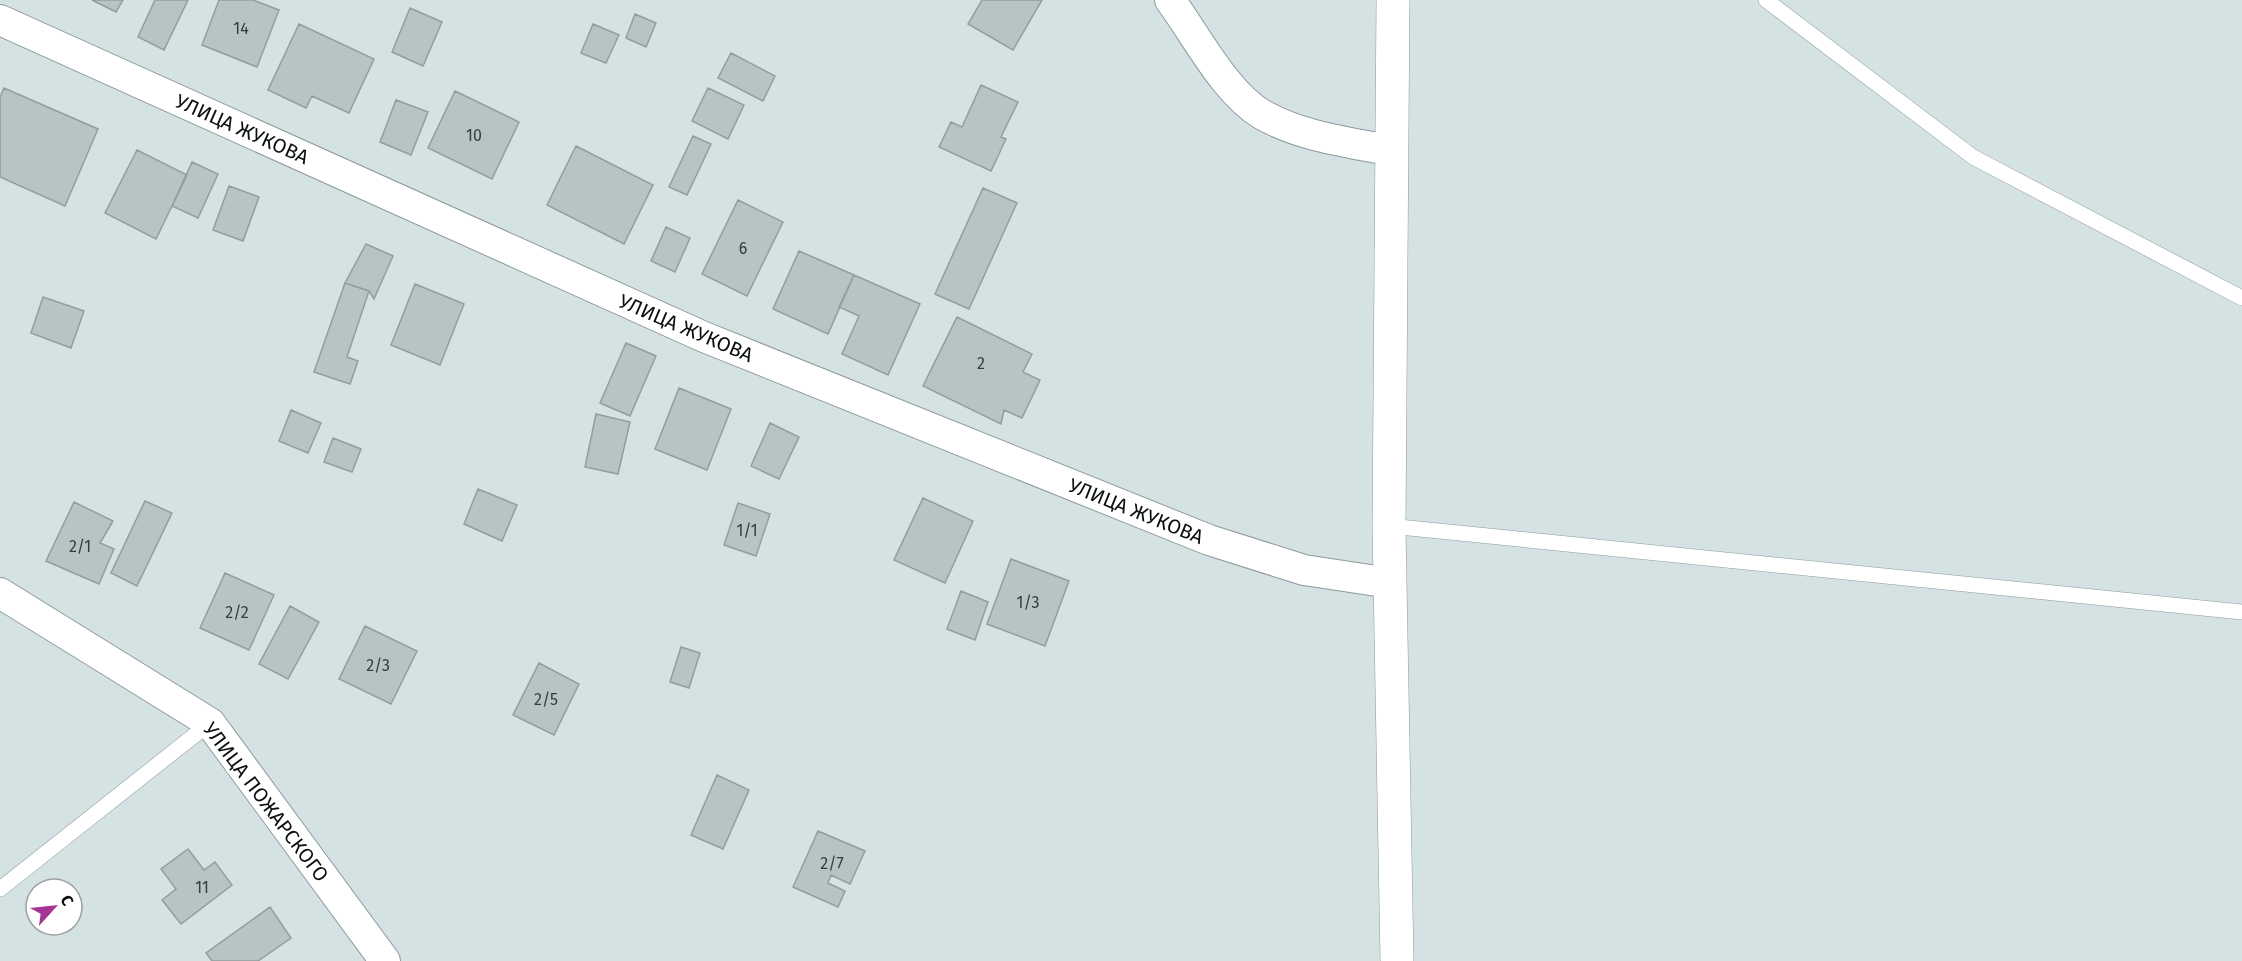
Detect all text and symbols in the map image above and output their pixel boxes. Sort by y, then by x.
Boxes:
house number: 14 [233,19,249,38]
street label: УЛИЦА ЖУКОВА [172,89,313,169]
house number: 10 [466,126,482,145]
house number: 6 [739,239,747,258]
street label: УЛИЦА ЖУКОВА [615,289,757,367]
house number: 2 [977,354,985,373]
street label: УЛИЦА ЖУКОВА [1065,473,1207,549]
house number: 1/1 [736,521,758,540]
house number: 2/1 [69,537,91,556]
house number: 1/3 [1017,593,1039,612]
house number: 2/2 [225,603,249,622]
house number: 2/3 [366,656,390,675]
house number: 2/5 [534,690,558,709]
street label: УЛИЦА ПОЖАРСКОГО [198,718,334,886]
house number: 2/7 [820,854,844,873]
north arrow [24,877,84,937]
house number: 11 [195,878,209,897]
text: С [56,892,78,910]

